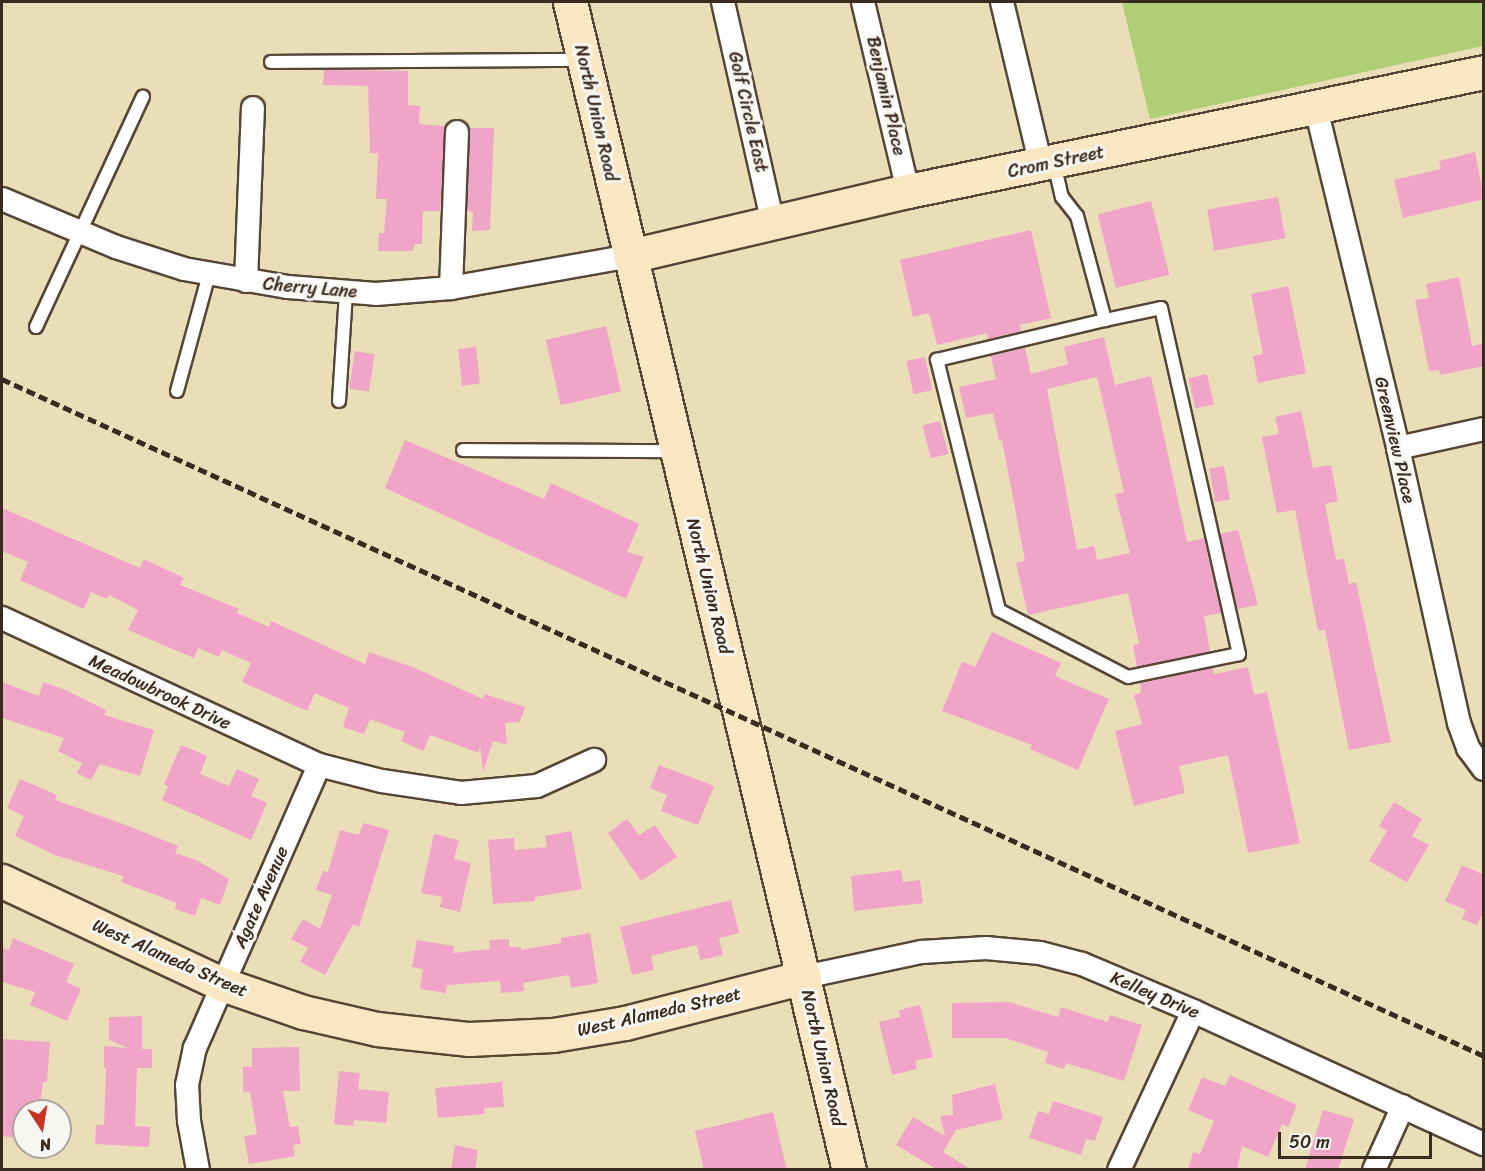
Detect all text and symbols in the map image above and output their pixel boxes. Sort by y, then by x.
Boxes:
street label: Benjamin Place [862,34,910,158]
street label: North Union Road [570,43,622,183]
street label: Golf Circle East [723,49,773,175]
street label: Crom Street [1006,141,1106,183]
street label: Cherry Lane [262,273,358,303]
street label: Greenview Place [1370,374,1420,506]
street label: North Union Road [682,516,736,656]
street label: Meadowbrook Drive [86,650,234,734]
street label: Agate Avenue [229,843,293,951]
street label: West Alameda Street [89,914,251,1002]
street label: Kelley Drive [1107,967,1203,1023]
street label: West Alameda Street [574,983,744,1041]
street label: North Union Road [797,988,849,1128]
north arrow [12,1099,72,1159]
scale bar [1281,1120,1436,1158]
text: 50 m [1289,1126,1330,1158]
text: N [37,1130,54,1160]

